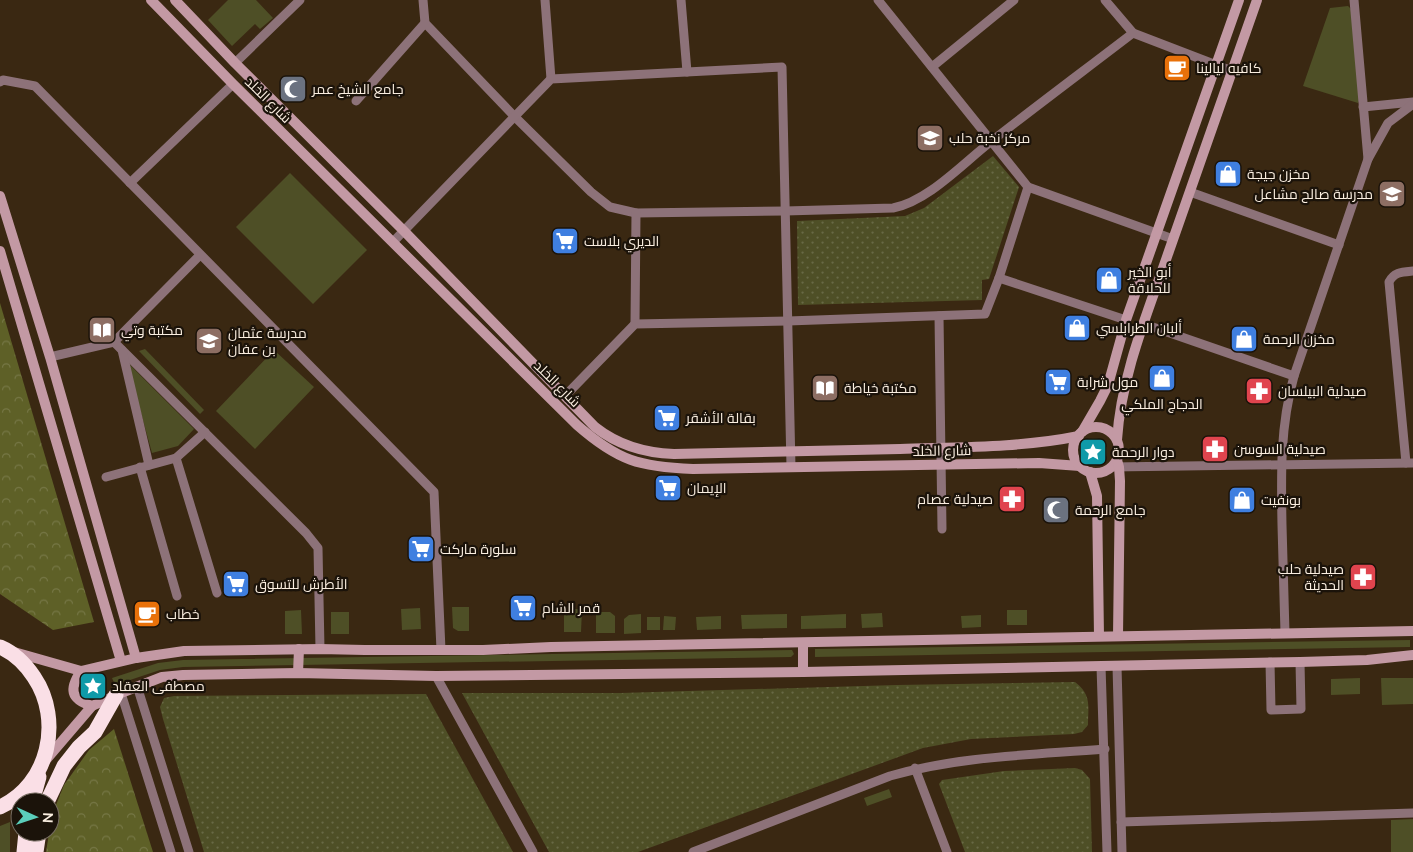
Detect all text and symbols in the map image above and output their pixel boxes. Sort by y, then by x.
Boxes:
cafe icon: كافيه ليالينا [1162,53,1192,83]
place label: كافيه ليالينا [1196,59,1262,78]
street label: شارع الخلد [241,73,295,127]
mosque icon: جامع الشيخ عمر [278,74,308,104]
place label: جامع الشيخ عمر [311,80,403,99]
school or university icon: مركز نخبة حلب [915,123,945,153]
place label: مركز نخبة حلب [949,129,1030,148]
shop icon: مخزن جيجة [1213,159,1243,189]
place label: مخزن جيجة [1247,165,1310,184]
school or university icon: مدرسة صالح مشاعل [1377,179,1407,209]
place label: مدرسة صالح مشاعل [1254,185,1373,204]
supermarket icon: الديري بلاست [550,226,580,256]
place label: الديري بلاست [584,232,659,253]
place label: أبو الخير للحلاقة [1127,263,1172,298]
shop icon: أبو الخير للحلاقة [1094,265,1124,295]
shop icon: ألبان الطرابلسي [1062,313,1092,343]
library icon: مكتبة وتي [87,315,117,345]
place label: ألبان الطرابلسي [1096,319,1182,339]
place label: مكتبة وتي [121,321,183,342]
place label: مدرسة عثمان بن عفان [228,324,307,359]
shop icon: مخزن الرحمة [1229,324,1259,354]
school or university icon: مدرسة عثمان بن عفان [194,326,224,356]
place label: مخزن الرحمة [1263,330,1335,349]
street label: شارع الخلد [530,357,584,411]
shop icon: الدجاج الملكي [1147,363,1177,393]
supermarket icon: مول شرابة [1043,367,1073,397]
library icon: مكتبة خياطة [810,373,840,403]
place label: مول شرابة [1077,373,1138,392]
pharmacy icon: صيدلية البيلسان [1244,376,1274,406]
place label: مكتبة خياطة [844,379,917,398]
place label: صيدلية البيلسان [1278,382,1366,401]
place label: الدجاج الملكي [1121,395,1203,416]
supermarket icon: بقالة الأشقر [652,403,682,433]
place label: بقالة الأشقر [685,409,756,428]
pharmacy icon: صيدلية السوسن [1200,434,1230,464]
place icon: دوار الرحمة [1078,437,1108,467]
place label: صيدلية السوسن [1234,440,1326,459]
street label: شارع الخلد [913,441,971,461]
place label: دوار الرحمة [1112,443,1175,462]
supermarket icon: الإيمان [653,473,683,503]
place label: الإيمان [687,479,726,498]
pharmacy icon: صيدلية عصام [997,484,1027,514]
shop icon: بونفيت [1227,485,1257,515]
place label: صيدلية عصام [917,490,993,509]
place label: بونفيت [1261,491,1301,510]
mosque icon: جامع الرحمة [1041,495,1071,525]
place label: جامع الرحمة [1075,501,1145,520]
supermarket icon: سلورة ماركت [406,534,436,564]
place label: سلورة ماركت [440,540,516,559]
place label: صيدلية حلب الحديثة [1278,560,1344,595]
pharmacy icon: صيدلية حلب الحديثة [1348,562,1378,592]
supermarket icon: الأطرش للتسوق [221,569,251,599]
place label: الأطرش للتسوق [255,575,347,594]
supermarket icon: قمر الشام [508,593,538,623]
cafe icon: خطاب [132,599,162,629]
place label: قمر الشام [542,599,600,618]
place label: خطاب [166,605,199,624]
place icon: مصطفى العقاد [78,671,108,701]
place label: مصطفى العقاد [112,677,205,696]
north arrow [10,792,60,842]
text: N [38,812,57,823]

